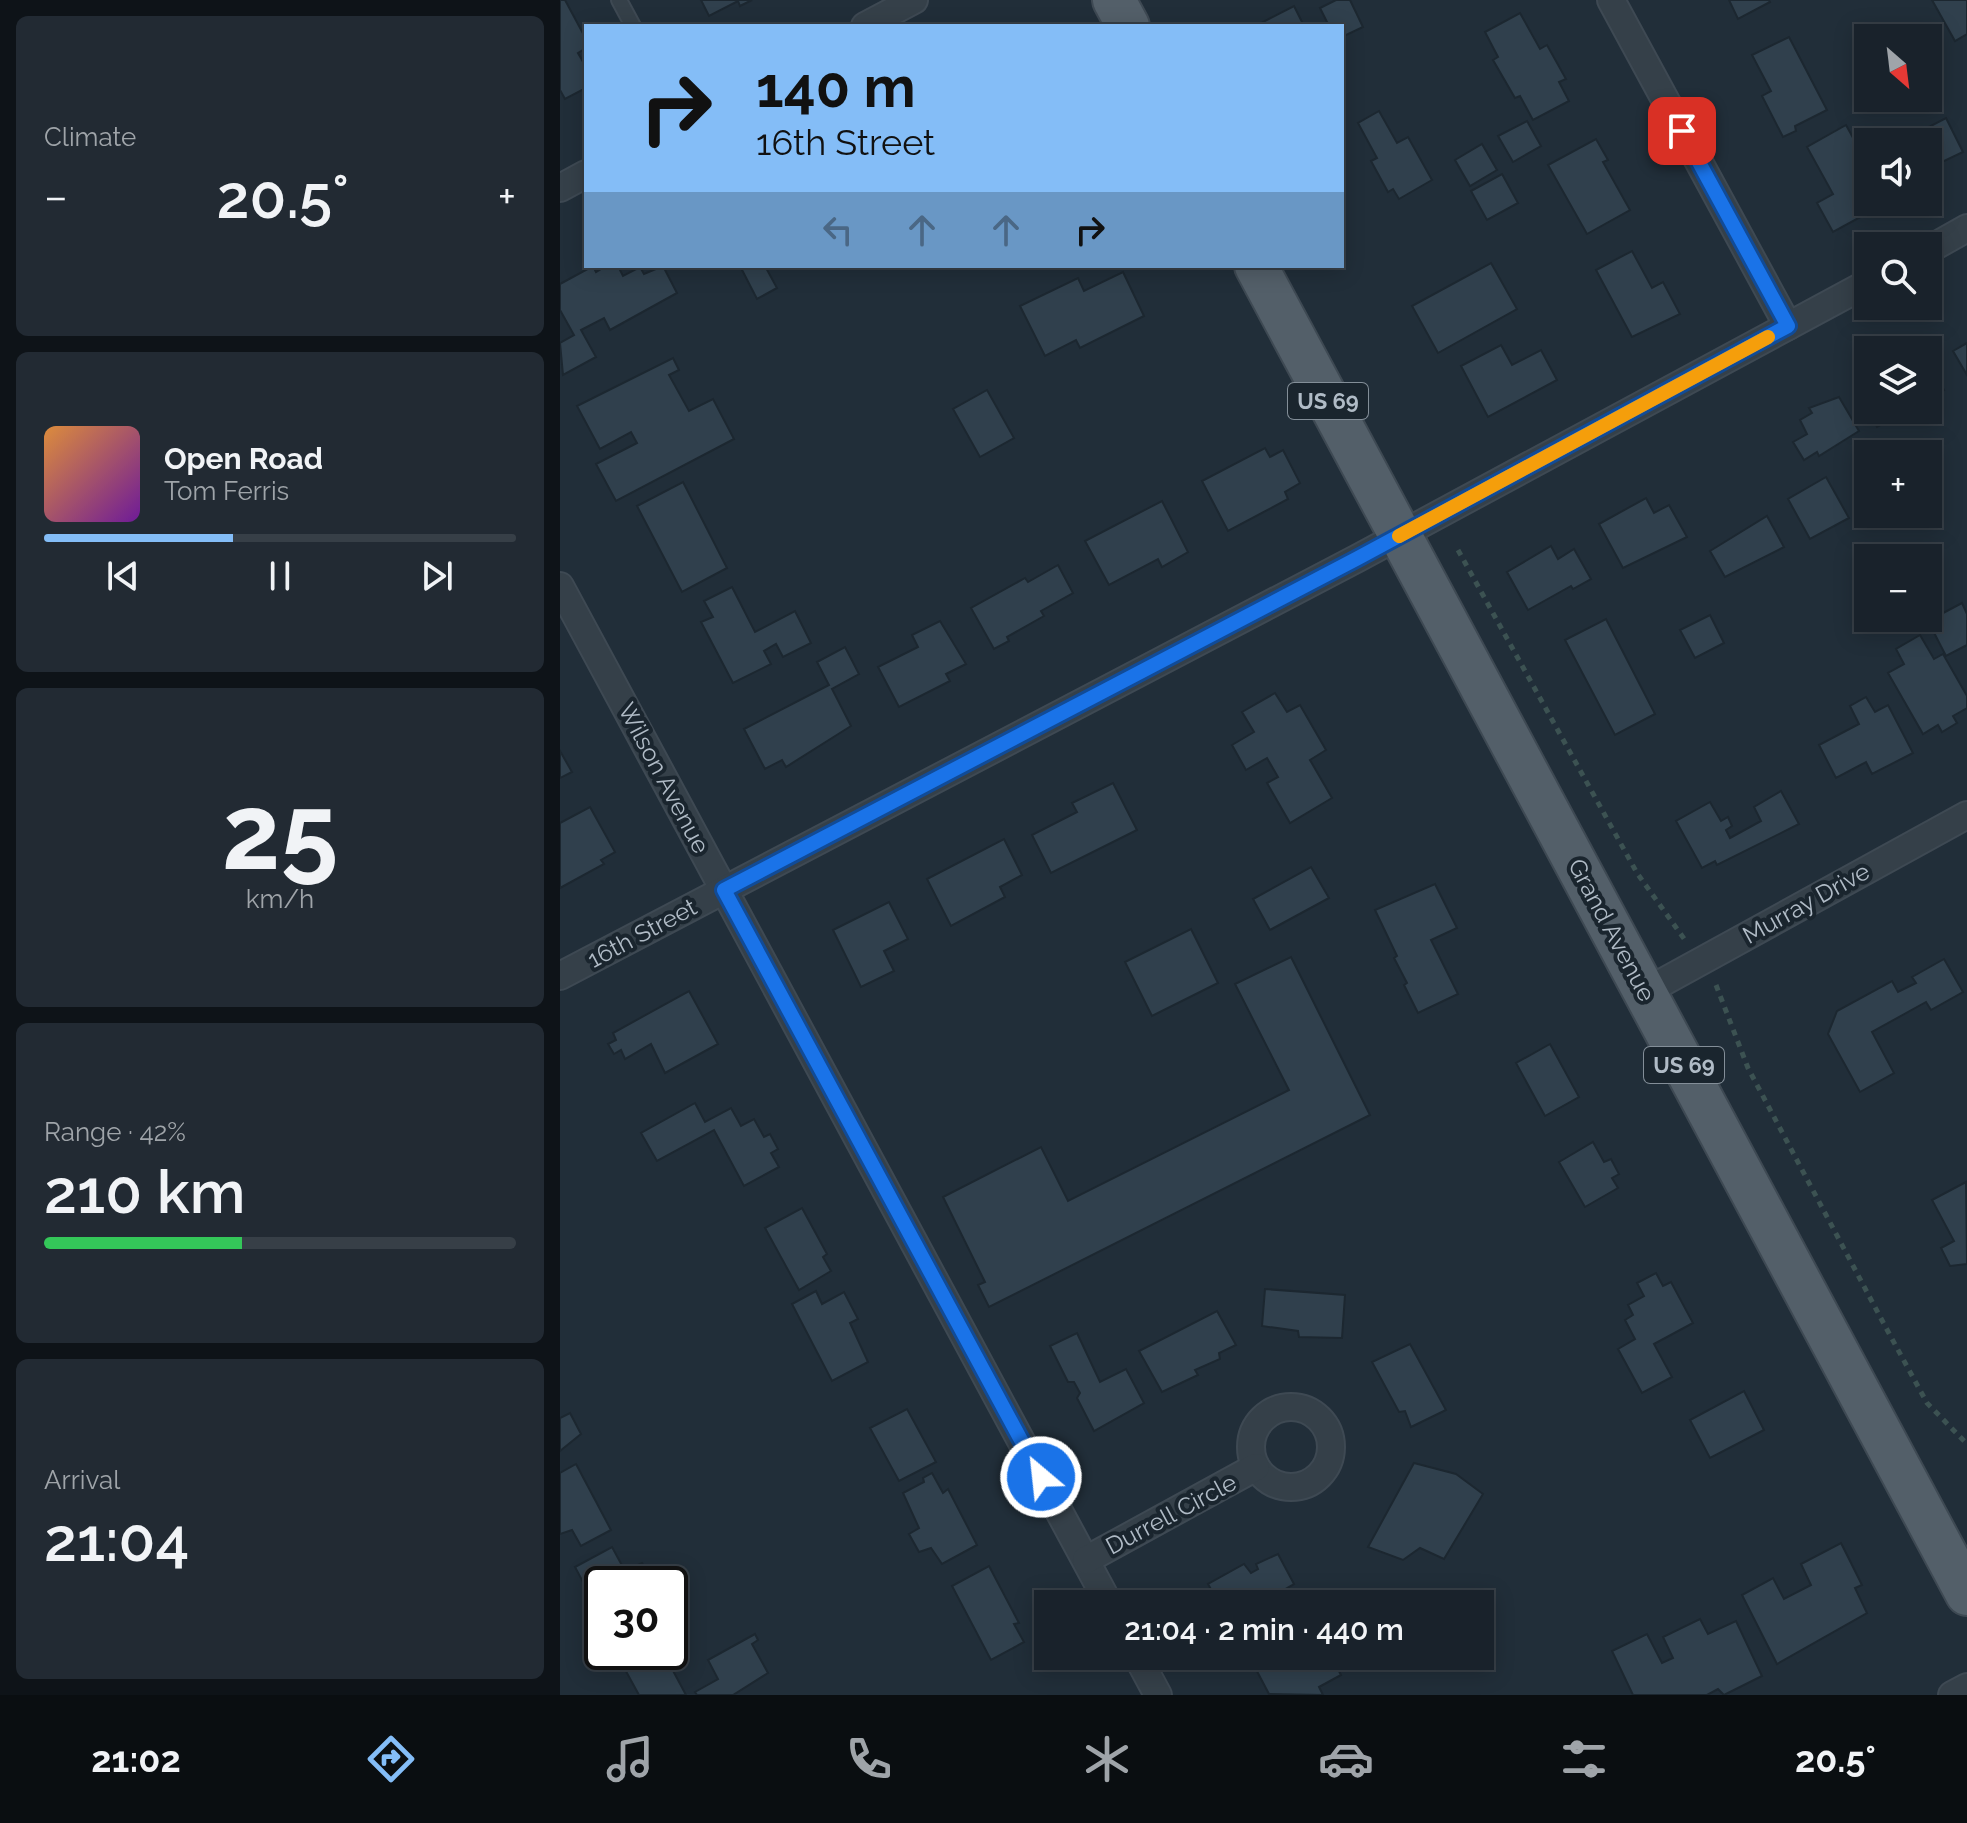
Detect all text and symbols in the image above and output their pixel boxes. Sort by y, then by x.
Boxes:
north arrow [1854,24,1942,112]
map controls [1854,24,1942,632]
text: 140 m [756,54,916,120]
icon: right [624,56,728,160]
pin [1648,97,1716,165]
icon: arrive [1660,109,1704,153]
text: 16th Street [756,121,935,163]
text: Climate [44,122,136,152]
button: sound [1854,128,1942,216]
text: 20.5° [217,162,349,232]
text: − [44,171,68,222]
text: + [498,171,516,222]
icon: left [816,208,860,252]
icon: ahead [900,208,944,252]
icon: ahead [984,208,1028,252]
icon: right [1068,208,1112,252]
button: search [1854,232,1942,320]
button: layers [1854,336,1942,424]
road number: US 69 [1288,383,1368,419]
button: + [1854,440,1942,528]
text: Open Road [164,441,323,476]
text: Tom Ferris [164,476,289,506]
button: − [1854,544,1942,632]
icon: previous [101,554,145,598]
icon: pause [258,554,302,598]
icon: next [415,554,459,598]
street label: Wilson Avenue [612,698,716,858]
text: 25 [222,771,338,893]
street label: Grand Avenue [1562,854,1662,1006]
street label: Murray Drive [1738,856,1874,950]
text: km/h [246,884,314,914]
street label: 16th Street [582,892,702,974]
road number: US 69 [1644,1047,1724,1083]
text: Range · 42% [44,1117,186,1147]
text: 210 km [44,1157,245,1227]
position arrow [999,1435,1083,1519]
text: Arrival [44,1465,120,1495]
street label: Durrell Circle [1101,1467,1241,1561]
text: 21:04 [44,1505,189,1575]
speed limit sign: 30 [584,1566,688,1670]
text: 21:04 · 2 min · 440 m [1124,1612,1404,1647]
icon: directions [363,1731,419,1787]
icon: music [602,1731,658,1787]
icon: phone [841,1731,897,1787]
icon: climate [1079,1731,1135,1787]
icon: car [1318,1731,1374,1787]
icon: filters [1556,1731,1612,1787]
text: 21:02 [91,1738,181,1780]
text: 20.5° [1795,1738,1876,1780]

